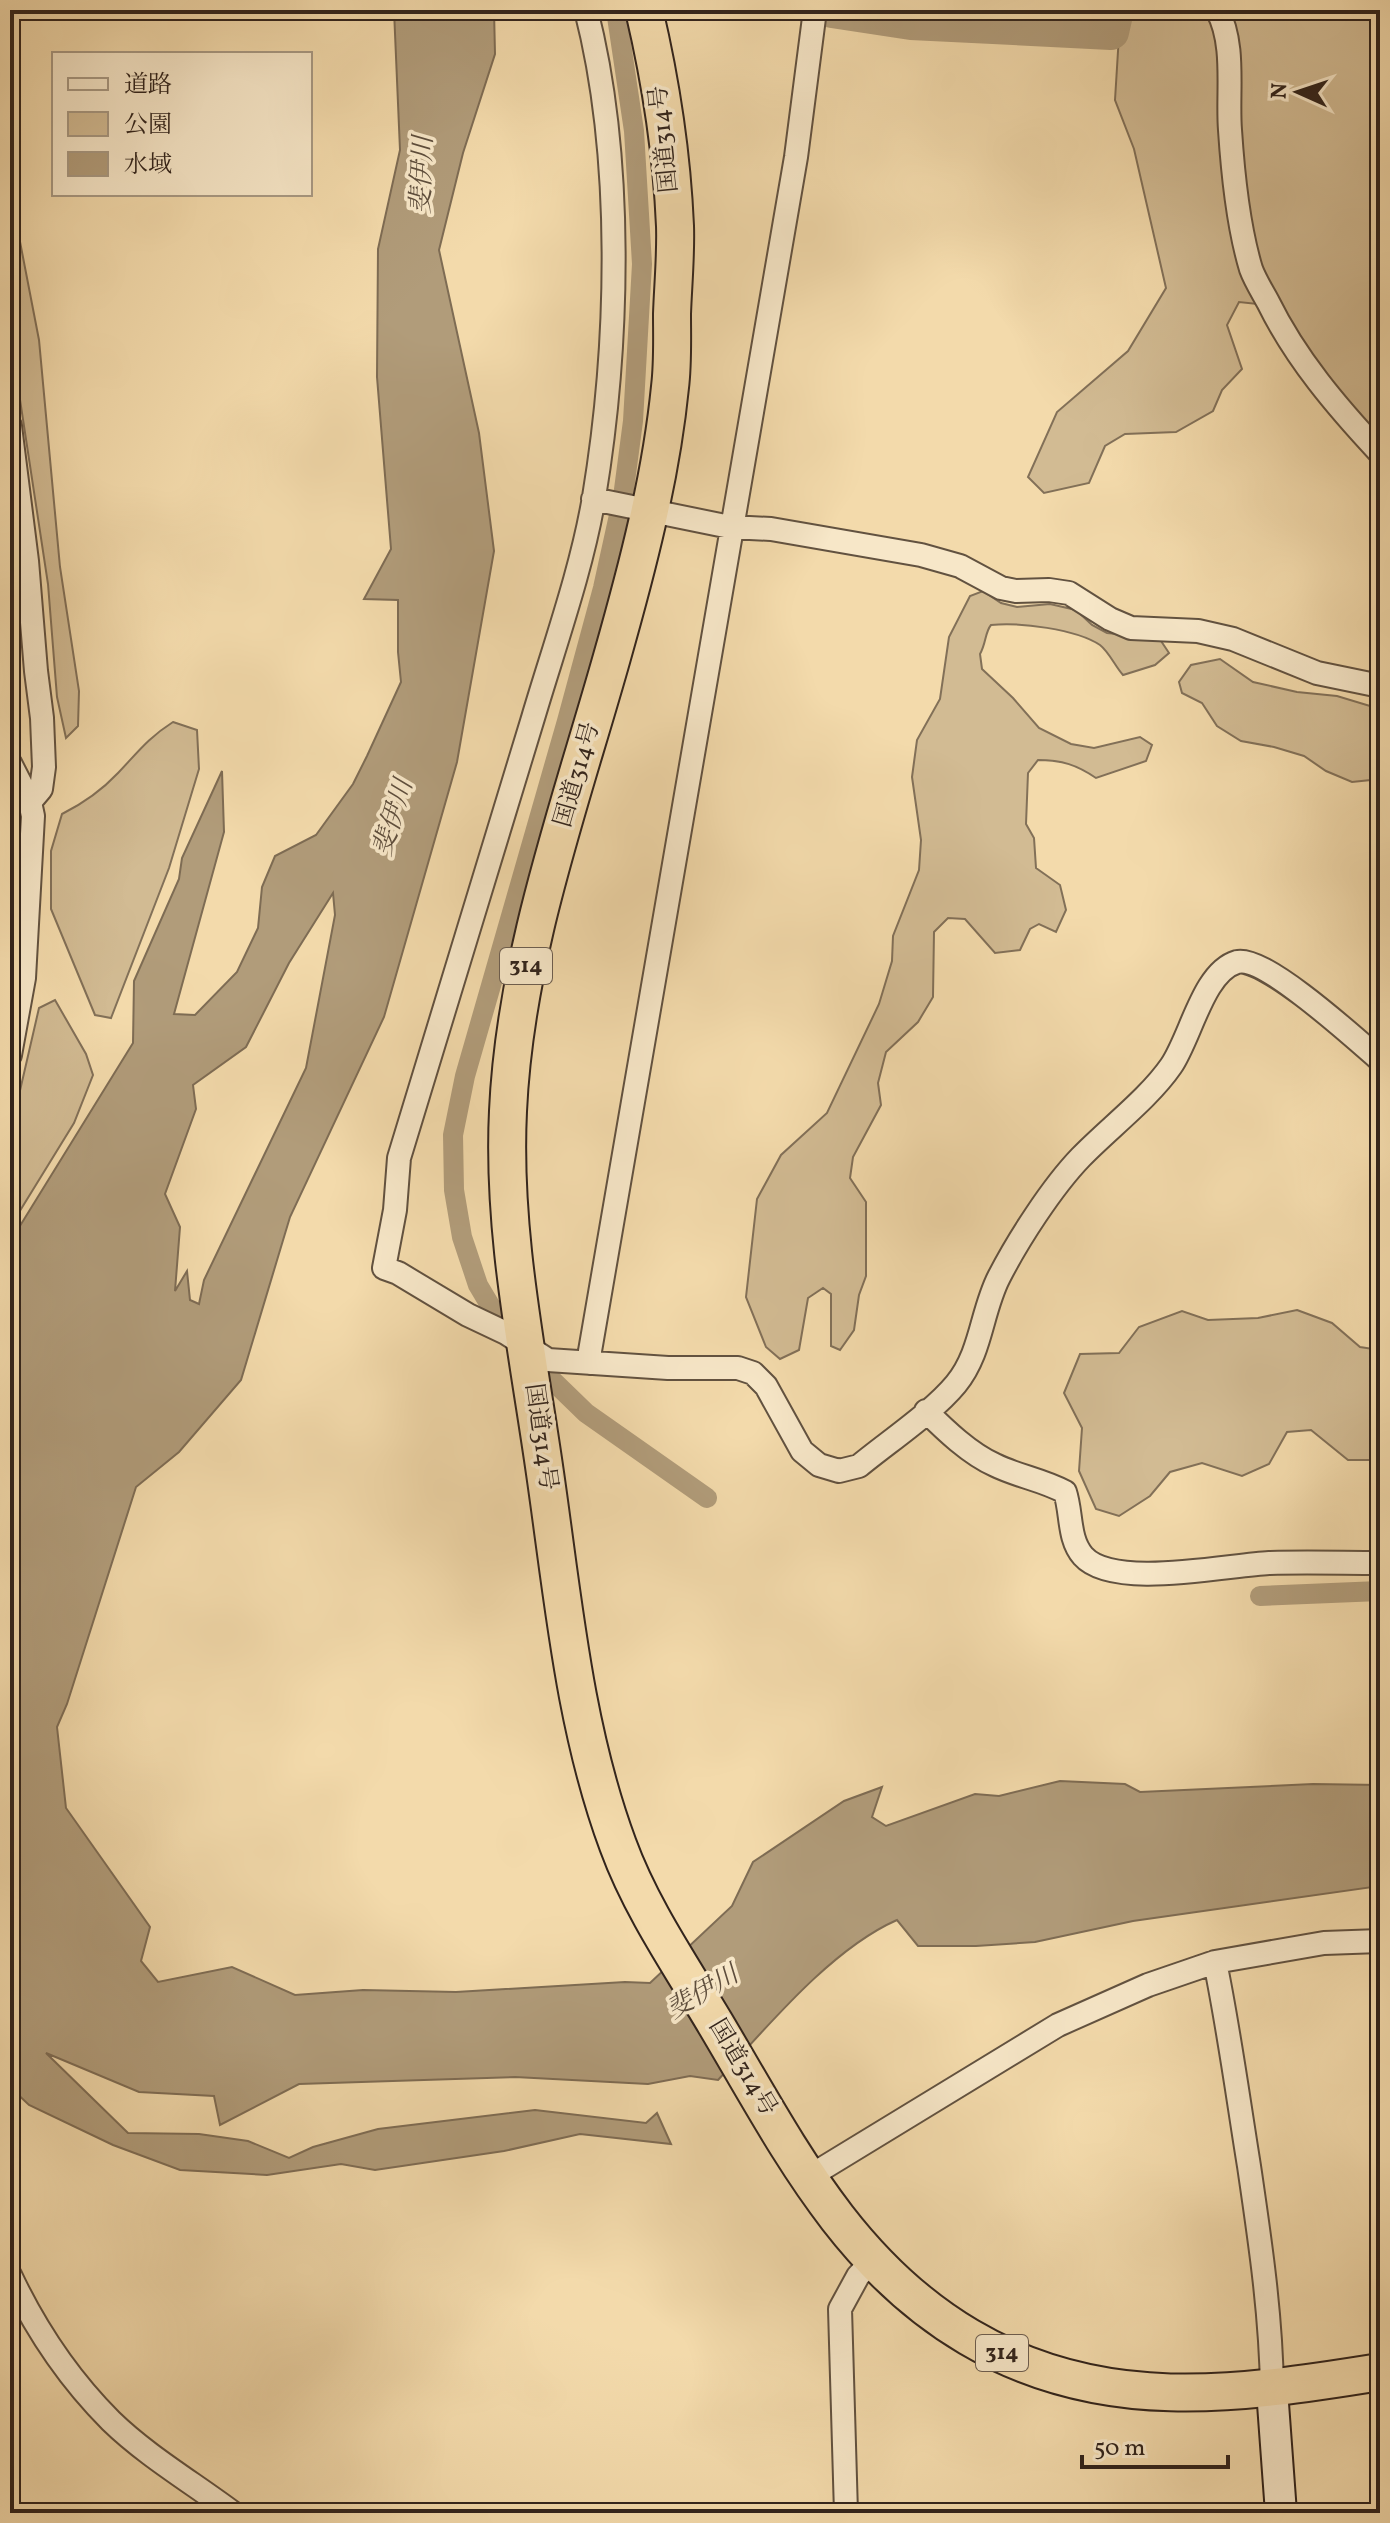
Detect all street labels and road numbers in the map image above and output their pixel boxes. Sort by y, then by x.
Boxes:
street label: 国道314号 [642,84,688,194]
street label: 国道314号 [547,718,609,832]
road number: 314 [500,948,552,984]
street label: 国道314号 [516,1381,564,1493]
street label: 国道314号 [700,2013,784,2123]
road number: 314 [976,2335,1028,2371]

